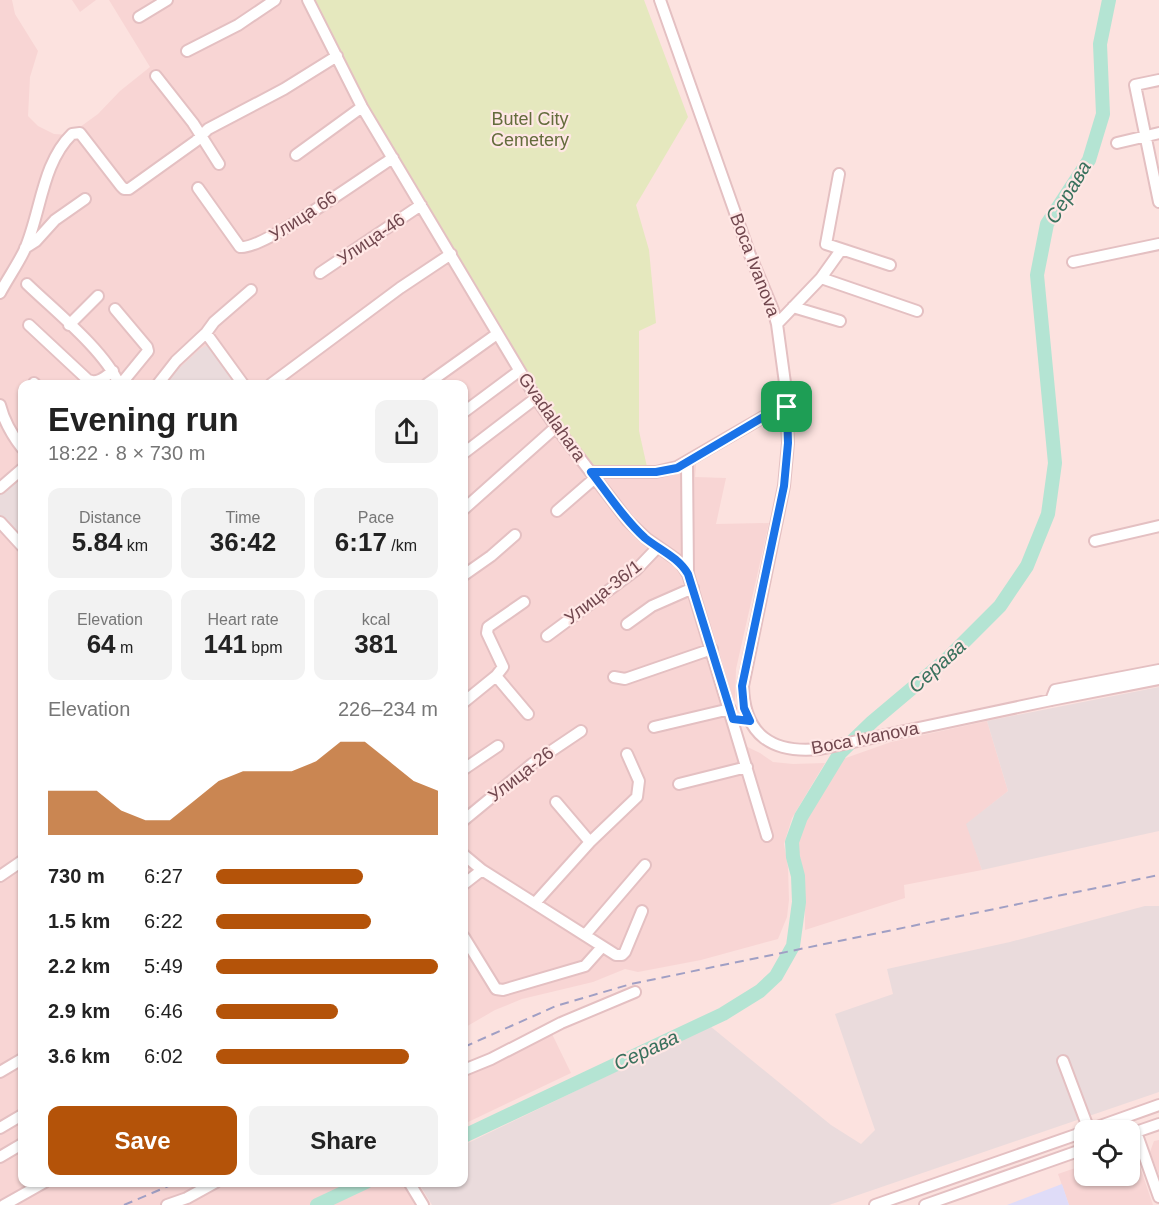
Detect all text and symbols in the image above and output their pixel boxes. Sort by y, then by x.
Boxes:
park label: Butel City Cemetery [491,109,569,150]
water label: Серава [1041,157,1095,227]
street label: Улица 66 [266,187,340,245]
street label: Улица-46 [333,209,409,269]
street label: Boca Ivanova [726,210,784,320]
street label: Gvadalahara [514,369,590,466]
pin [761,381,812,432]
icon: arrive [770,390,803,423]
button: share [375,400,438,463]
text: Evening run [48,401,239,438]
text: 18:22 · 8 × 730 m [48,442,205,464]
text: Distance [79,509,141,526]
text: Time [226,509,260,526]
text: Pace [358,509,394,526]
text: 5.84 [72,527,122,557]
text: 36:42 [210,527,276,557]
text: 6:17 [335,527,387,557]
text: km [122,537,148,554]
text: /km [387,537,417,554]
street label: Улица-36/1 [561,556,645,628]
text: Elevation [77,611,143,628]
text: Heart rate [207,611,279,628]
text: kcal [362,611,390,628]
text: 64 [87,629,116,659]
text: 141 [204,629,247,659]
text: 381 [354,629,398,659]
water label: Серава [904,635,970,697]
text: m [116,639,133,656]
text: bpm [247,639,282,656]
text: Elevation [48,698,130,720]
text: 226–234 m [338,698,438,720]
street label: Boca Ivanova [810,718,921,758]
street label: Улица-26 [484,742,558,806]
text: 730 m [48,865,105,887]
text: 6:27 [144,865,183,887]
text: 1.5 km [48,910,110,932]
text: 6:22 [144,910,183,932]
text: 2.2 km [48,955,110,977]
text: 5:49 [144,955,183,977]
text: 2.9 km [48,1000,110,1022]
text: 6:46 [144,1000,183,1022]
water label: Серава [610,1025,682,1075]
text: 3.6 km [48,1045,110,1067]
text: 6:02 [144,1045,183,1067]
button: Save [48,1106,237,1175]
button: Share [249,1106,438,1175]
map controls [1074,1120,1140,1186]
button: locate [1074,1120,1140,1186]

